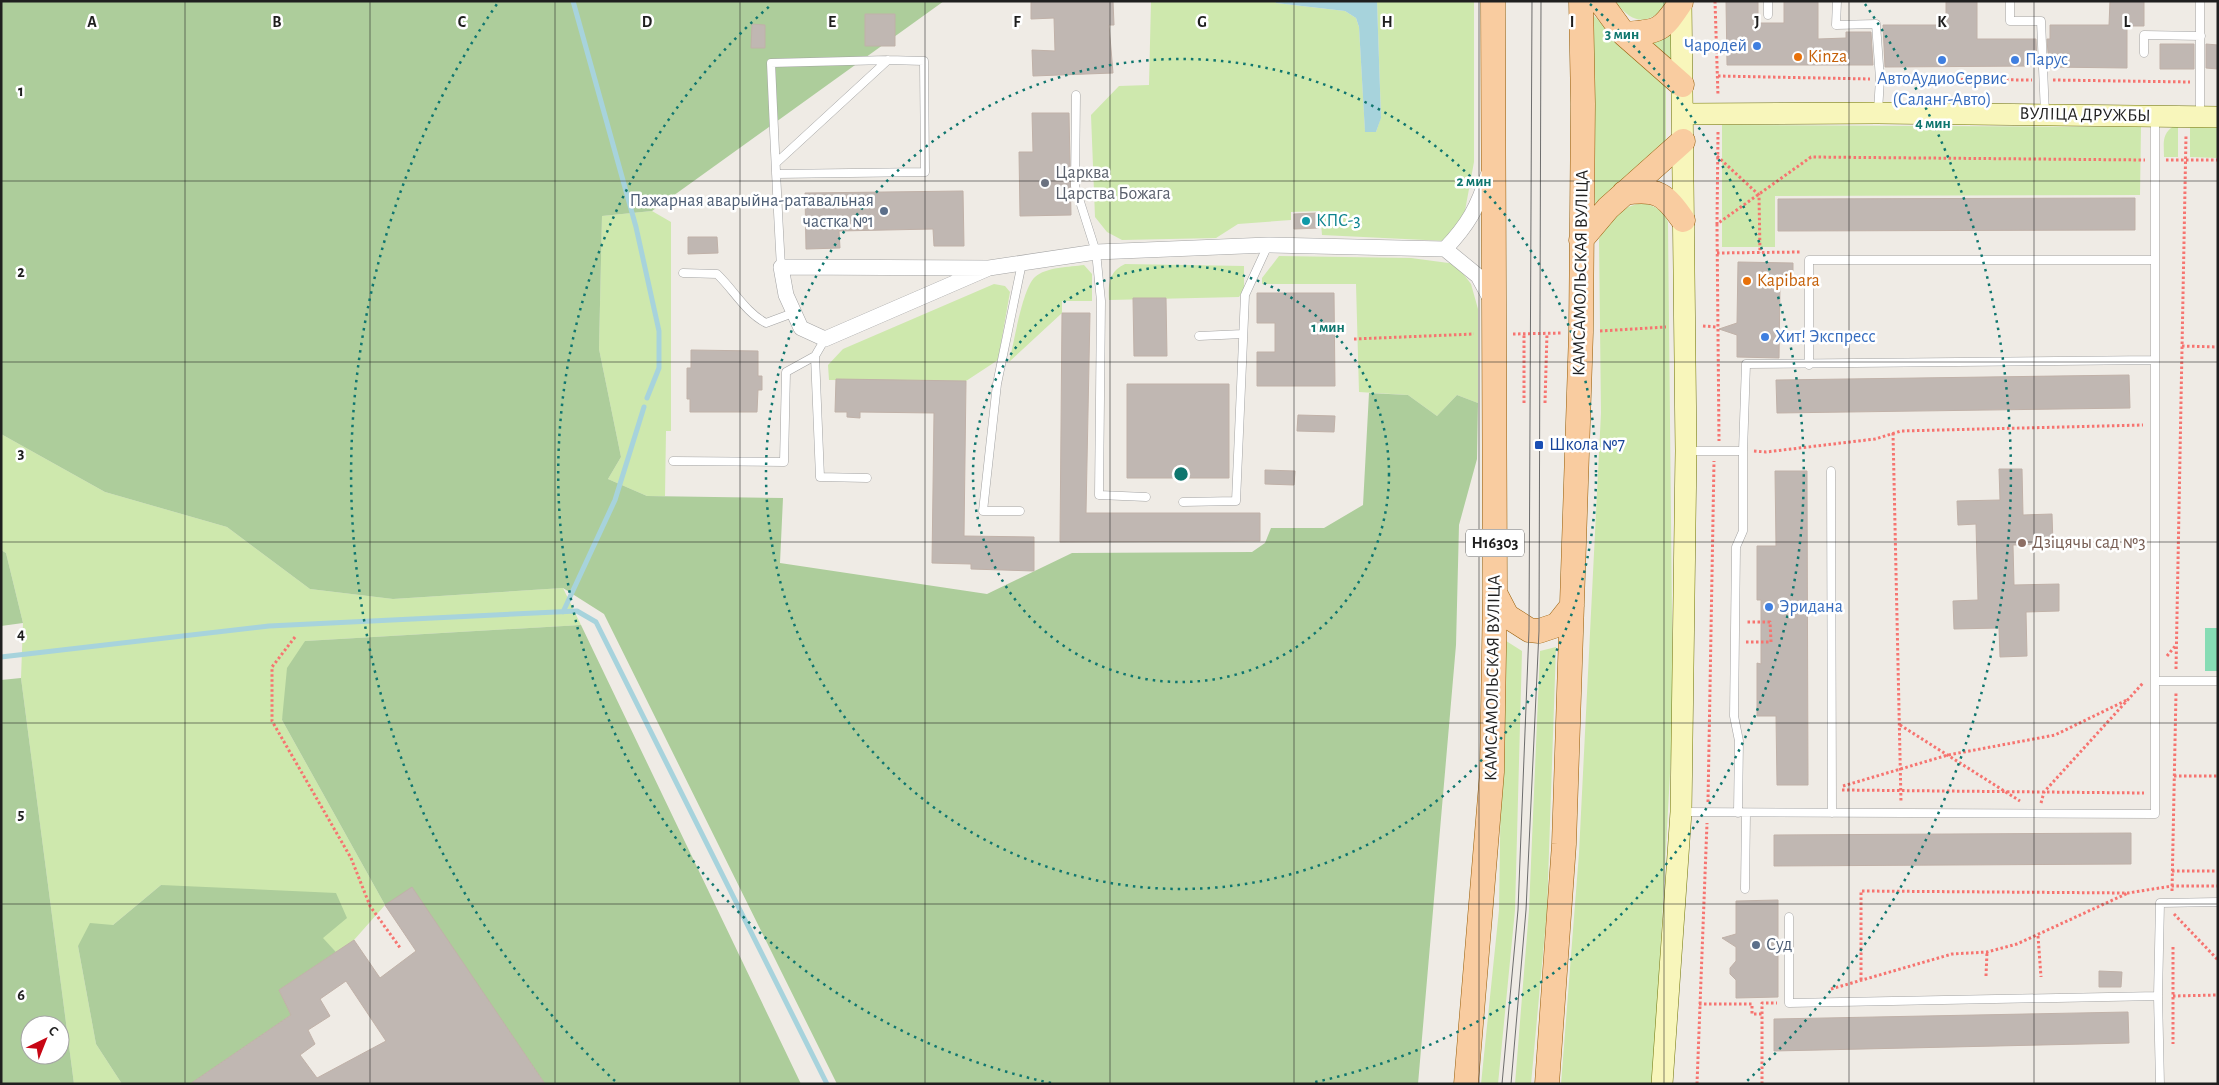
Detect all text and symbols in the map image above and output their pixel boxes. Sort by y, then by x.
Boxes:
text: A [87,14,97,30]
text: B [272,14,282,30]
text: C [458,14,467,30]
text: D [642,14,653,30]
text: E [828,14,836,30]
text: F [1013,14,1021,30]
text: G [1197,14,1207,30]
text: H [1381,14,1393,30]
text: I [1570,14,1574,30]
text: J [1754,14,1760,30]
text: K [1937,14,1947,30]
text: L [2124,14,2131,30]
text: 3 мин [1605,27,1639,42]
place label: Чародей [1684,37,1747,55]
marker: Чародей [1751,40,1763,52]
place label: Kinza [1808,48,1847,66]
marker: Kinza [1792,51,1804,63]
place label: Парус [2025,51,2068,69]
marker: АвтоАудиоСервис (Саланг-Авто) [1936,54,1948,66]
marker: Парус [2009,54,2021,66]
place label: АвтоАудиоСервис (Саланг-Авто) [1877,70,2007,109]
text: 1 [18,83,24,99]
street label: ВУЛІЦА ДРУЖБЫ [2019,105,2151,125]
text: 4 мин [1915,116,1951,131]
place label: Царква Царства Божага [1055,164,1171,203]
street label: КАМСАМОЛЬСКАЯ ВУЛІЦА [1570,169,1592,376]
text: 2 мин [1456,174,1492,189]
marker: Царква Царства Божага [1039,177,1051,189]
place label: Пажарная аварыйна-ратавальная частка №1 [629,192,874,231]
marker: Пажарная аварыйна-ратавальная частка №1 [878,205,890,217]
place label: КПС-3 [1316,212,1361,230]
marker: КПС-3 [1300,215,1312,227]
text: 2 [17,264,25,280]
place label: Kapibara [1757,272,1820,290]
marker: Kapibara [1741,275,1753,287]
text: 1 мин [1311,320,1345,335]
place label: Хит! Экспресс [1775,328,1876,346]
marker: Хит! Экспресс [1759,331,1771,343]
place label: Школа №7 [1549,436,1625,454]
marker: Школа №7 [1533,439,1545,451]
text: 3 [18,445,25,461]
centre of rings [1172,465,1190,483]
road number: Н16303 [1466,530,1524,556]
place label: Дзіцячы сад №3 [2032,534,2146,552]
marker: Дзіцячы сад №3 [2016,537,2028,549]
street label: КАМСАМОЛЬСКАЯ ВУЛІЦА [1482,574,1504,781]
place label: Эридана [1779,598,1843,616]
marker: Эридана [1763,601,1775,613]
text: 4 [17,626,25,642]
text: 5 [18,806,25,822]
place label: Суд [1766,936,1792,954]
marker: Суд [1750,939,1762,951]
text: 6 [17,987,25,1003]
north arrow [20,1015,70,1065]
text: С [46,1023,61,1039]

